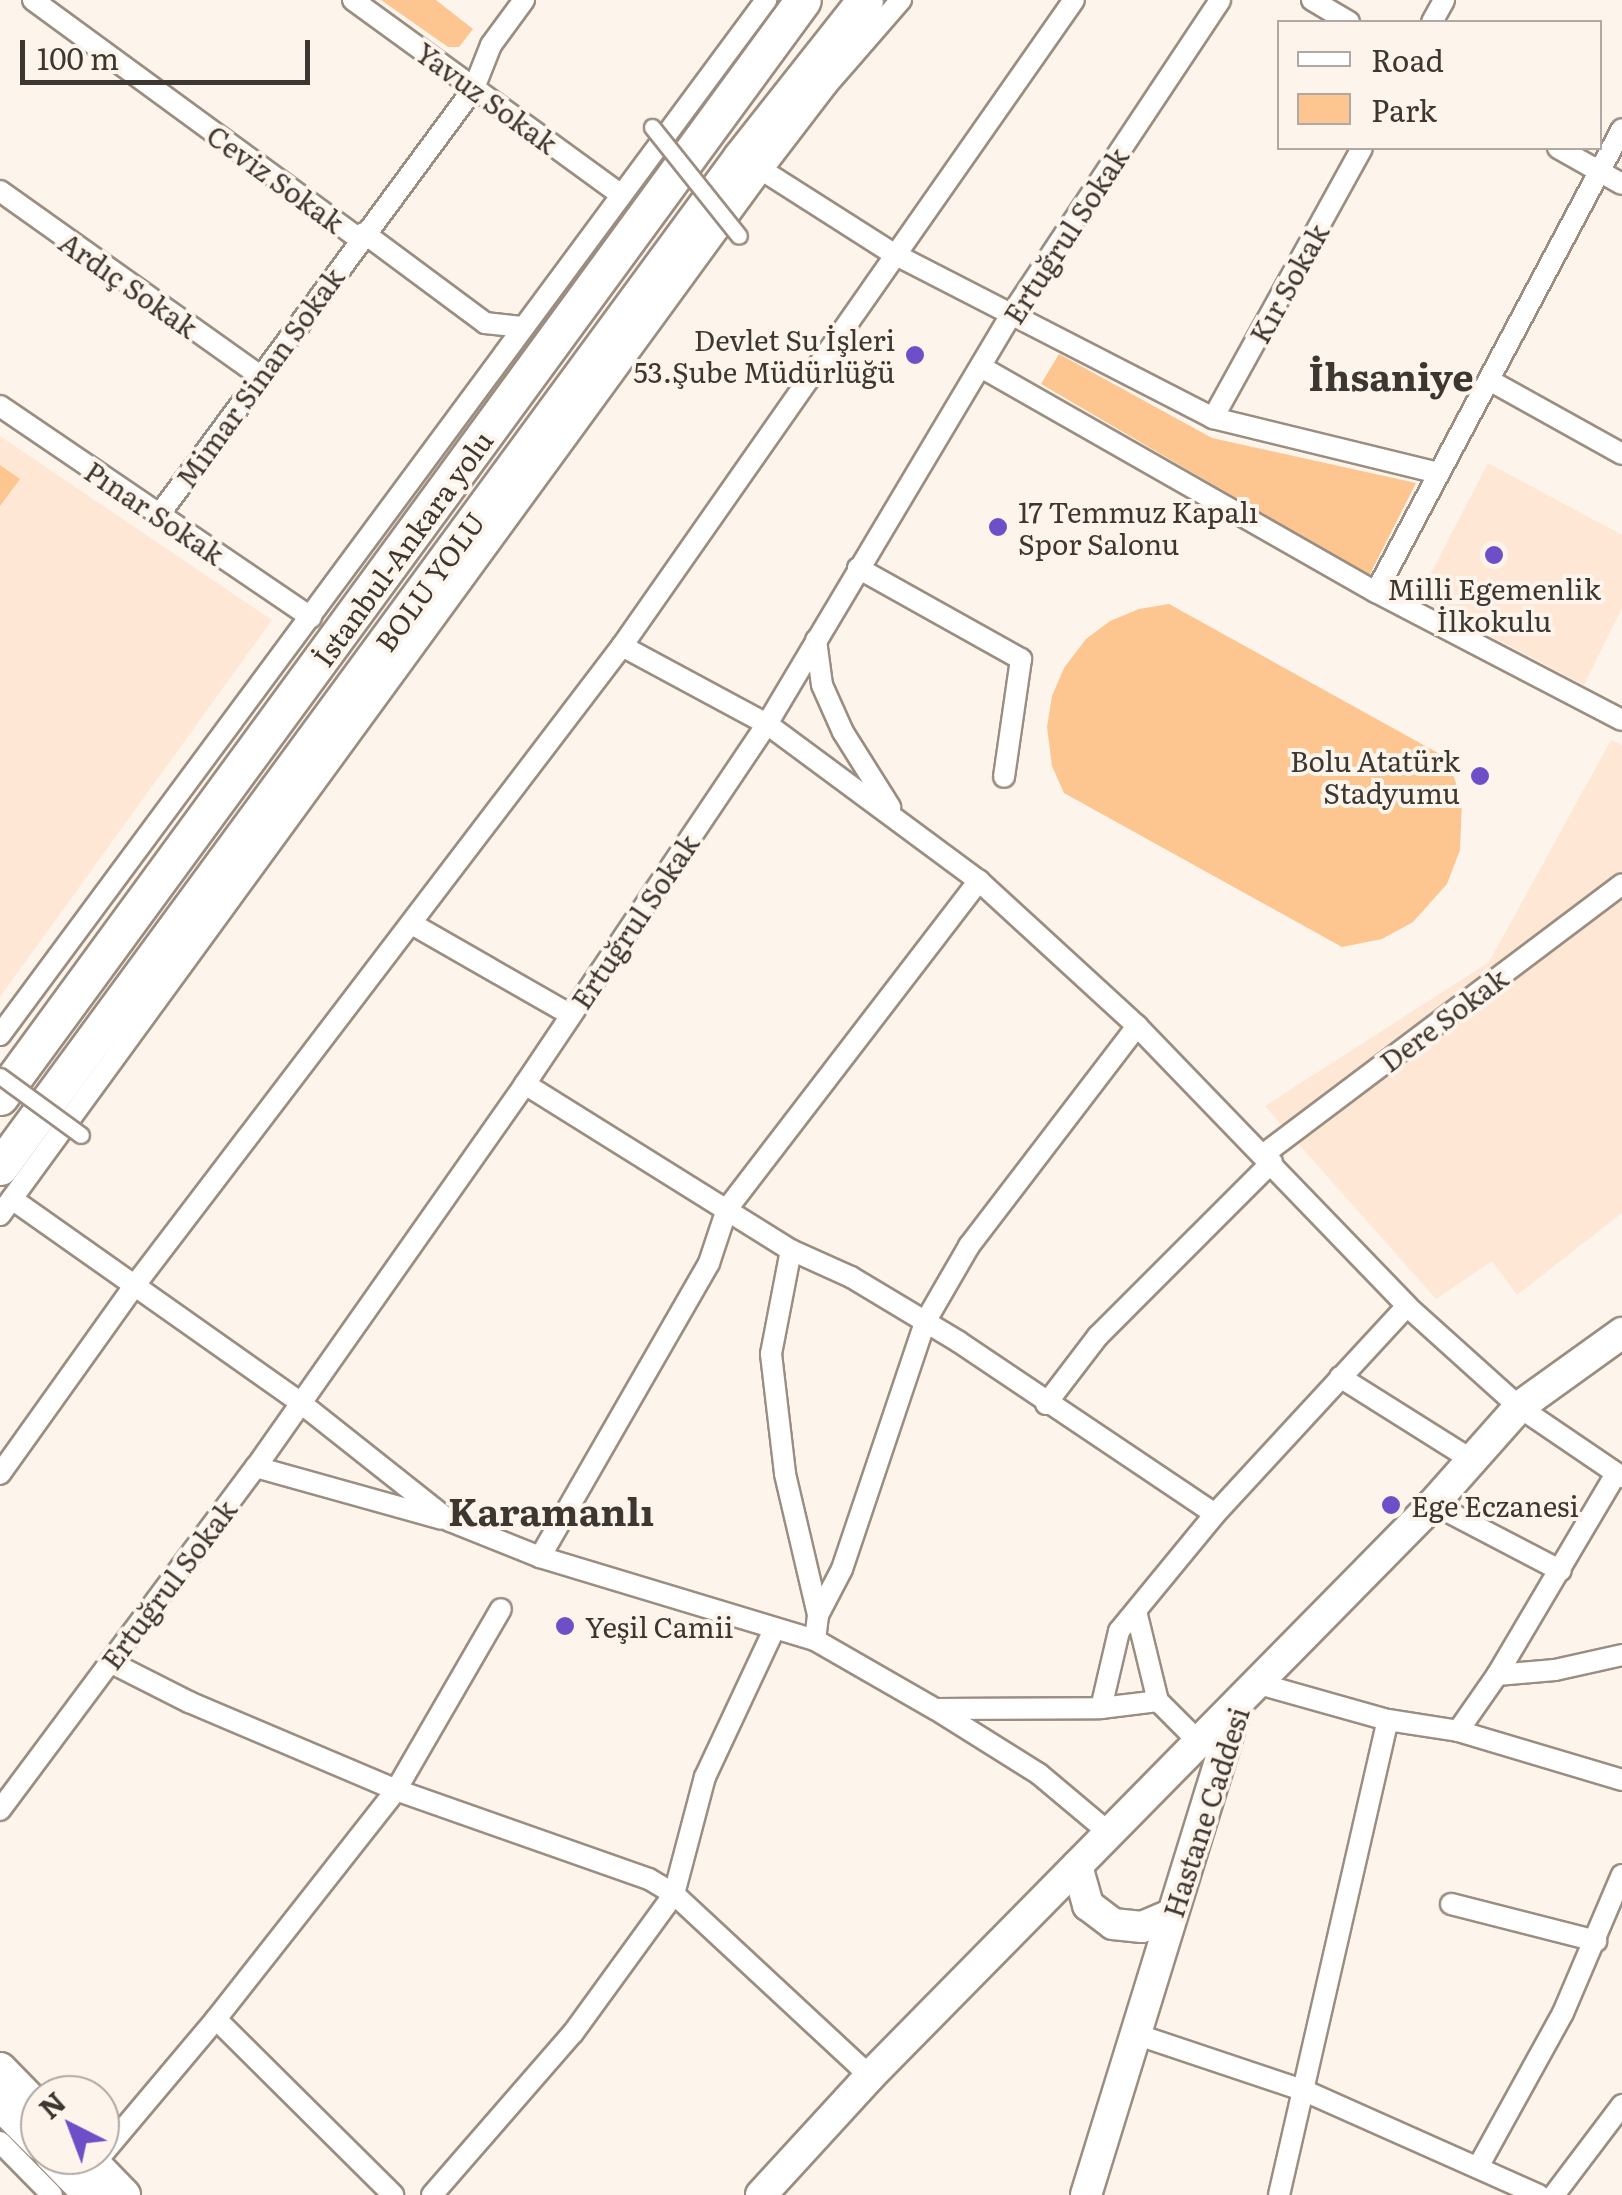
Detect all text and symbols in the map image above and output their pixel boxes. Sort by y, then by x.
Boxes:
scale bar [25,20,315,82]
legend [1277,20,1602,150]
street label: Yavuz Sokak [410,34,564,160]
text: 100 m [37,35,119,79]
text: Road [1371,37,1444,81]
text: Park [1371,87,1437,131]
street label: Ceviz Sokak [201,117,351,239]
street label: Ertuğrul Sokak [996,141,1134,329]
street label: Kır Sokak [1242,217,1334,349]
street label: Ardıç Sokak [54,224,204,344]
street label: Mimar Sinan Sokak [168,261,350,493]
place label: Devlet Su İşleri 53.Şube Müdürlüğü [633,322,895,388]
marker: Devlet Su İşleri 53.Şube Müdürlüğü [904,344,926,366]
district label: İhsaniye [1308,352,1474,398]
street label: İstanbul-Ankara yolu [305,424,499,672]
street label: Pınar Sokak [79,453,231,571]
place label: 17 Temmuz Kapalı Spor Salonu [1018,494,1258,560]
street label: BOLU YOLU [367,505,491,657]
marker: 17 Temmuz Kapalı Spor Salonu [987,516,1009,538]
marker: Milli Egemenlik İlkokulu [1483,544,1505,566]
place label: Milli Egemenlik İlkokulu [1387,571,1601,637]
place label: Bolu Atatürk Stadyumu [1290,743,1460,809]
marker: Bolu Atatürk Stadyumu [1469,765,1491,787]
street label: Ertuğrul Sokak [563,827,705,1015]
street label: Dere Sokak [1373,960,1513,1078]
district label: Karamanlı [448,1487,654,1533]
place label: Ege Eczanesi [1411,1488,1579,1522]
street label: Ertuğrul Sokak [93,1493,243,1675]
marker: Ege Eczanesi [1380,1494,1402,1516]
place label: Yeşil Camii [585,1609,733,1643]
marker: Yeşil Camii [554,1615,576,1637]
street label: Hastane Caddesi [1155,1703,1255,1921]
north arrow [20,2075,120,2175]
text: N [28,2081,74,2128]

